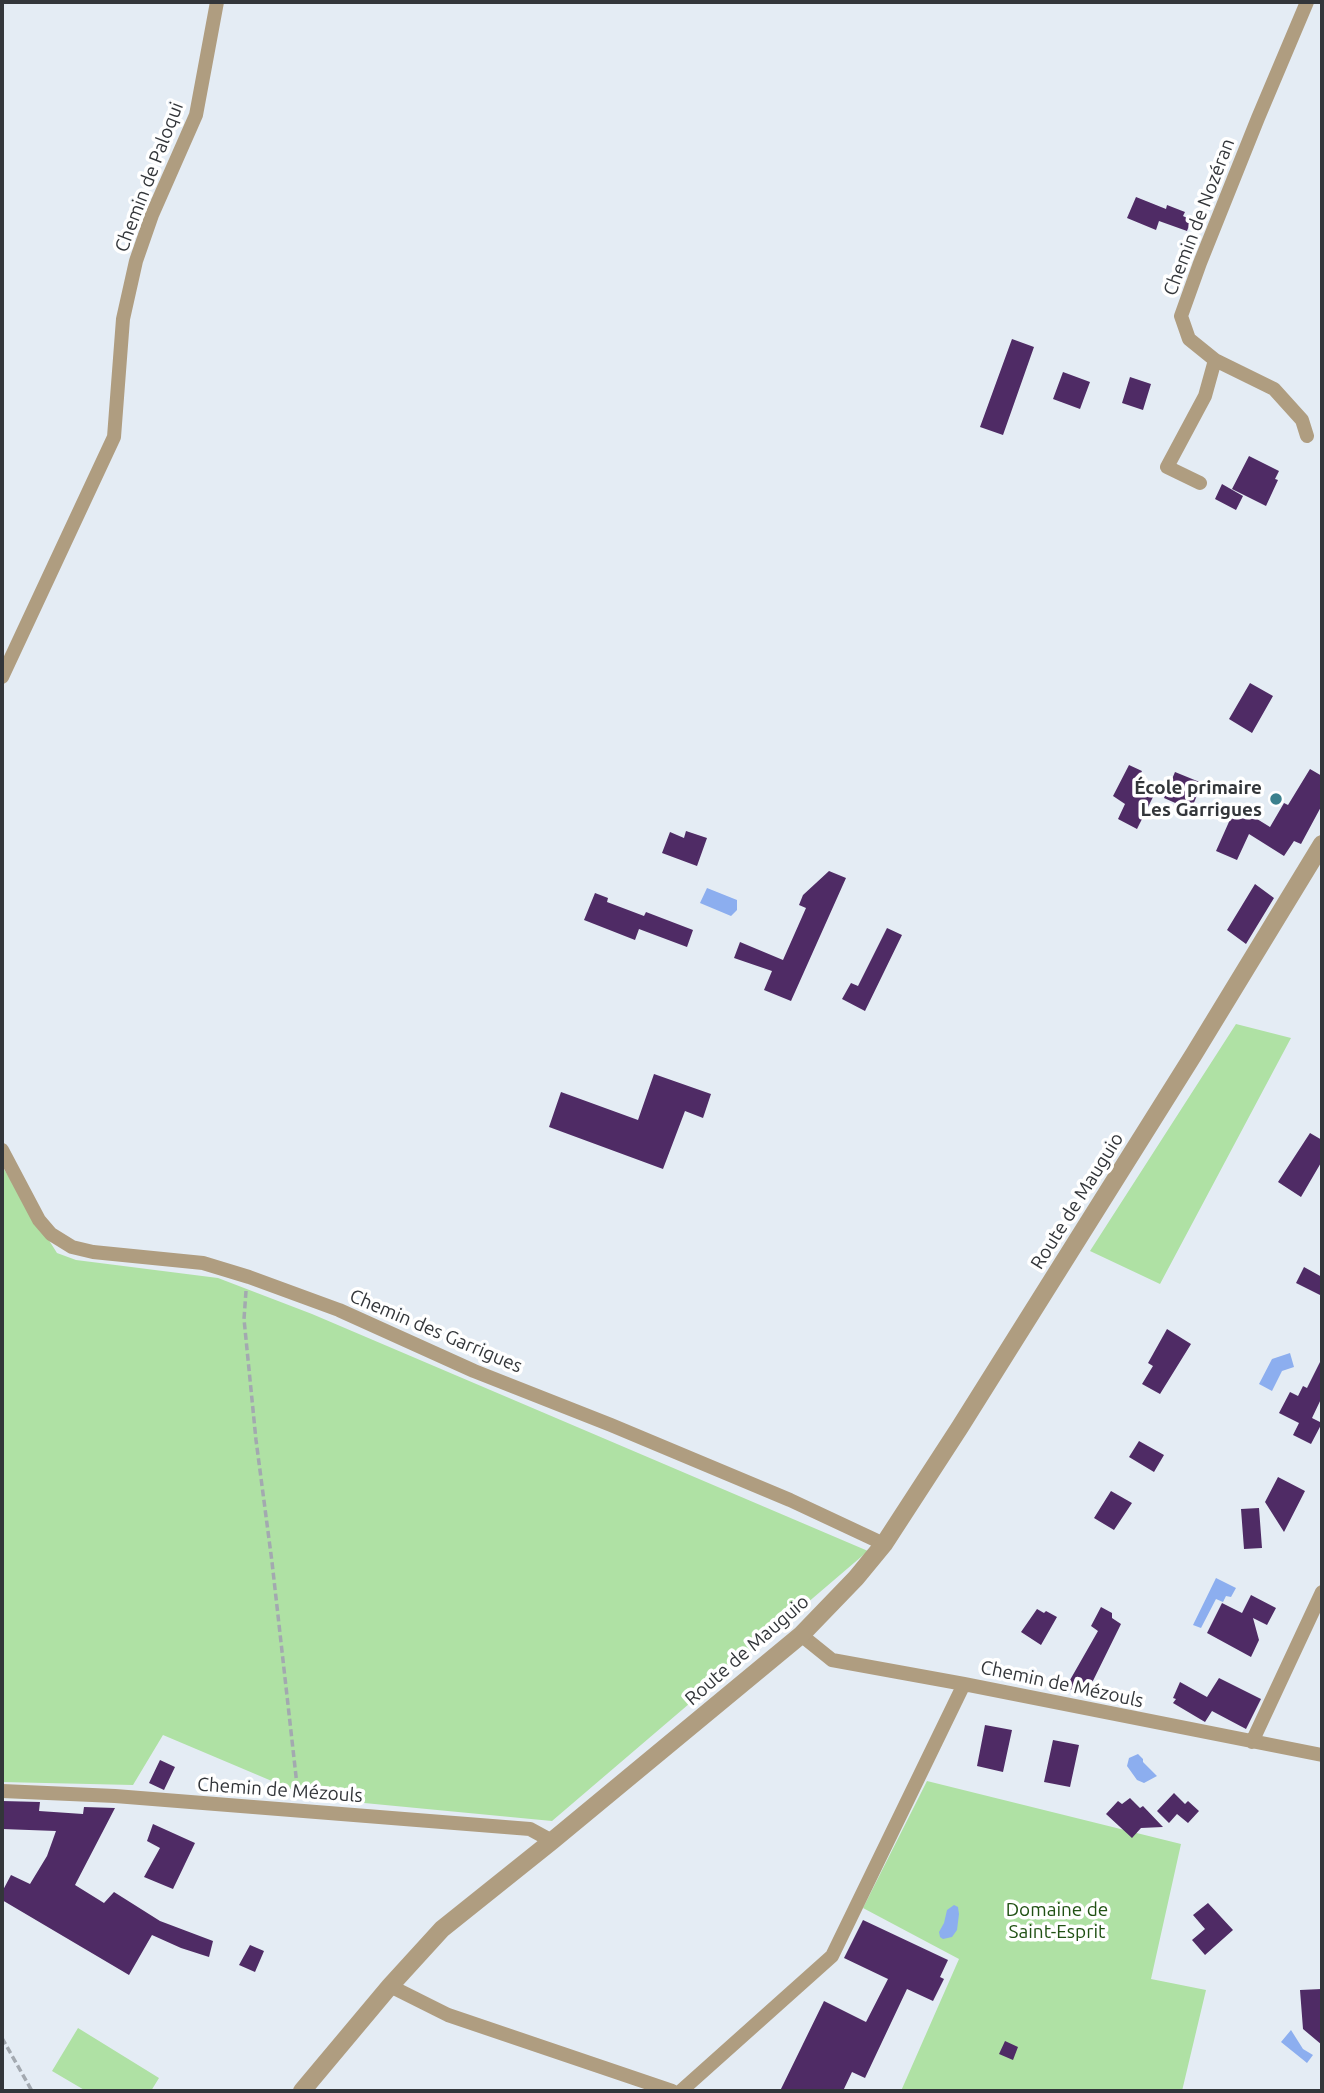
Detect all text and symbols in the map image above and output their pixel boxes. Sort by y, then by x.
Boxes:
street label: Chemin de Paloqui [110,99,188,255]
street label: Chemin de Nozéran [1159,135,1239,299]
place label: École primaire Les Garrigues [1134,777,1262,821]
marker: École primaire Les Garrigues [1268,791,1284,807]
street label: Route de Mauguio [1026,1129,1128,1273]
street label: Chemin des Garrigues [346,1284,526,1378]
street label: Route de Mauguio [680,1590,814,1710]
street label: Chemin de Mézouls [978,1656,1146,1712]
street label: Chemin de Mézouls [196,1773,364,1807]
park label: Domaine de Saint-Esprit [1006,1899,1108,1943]

